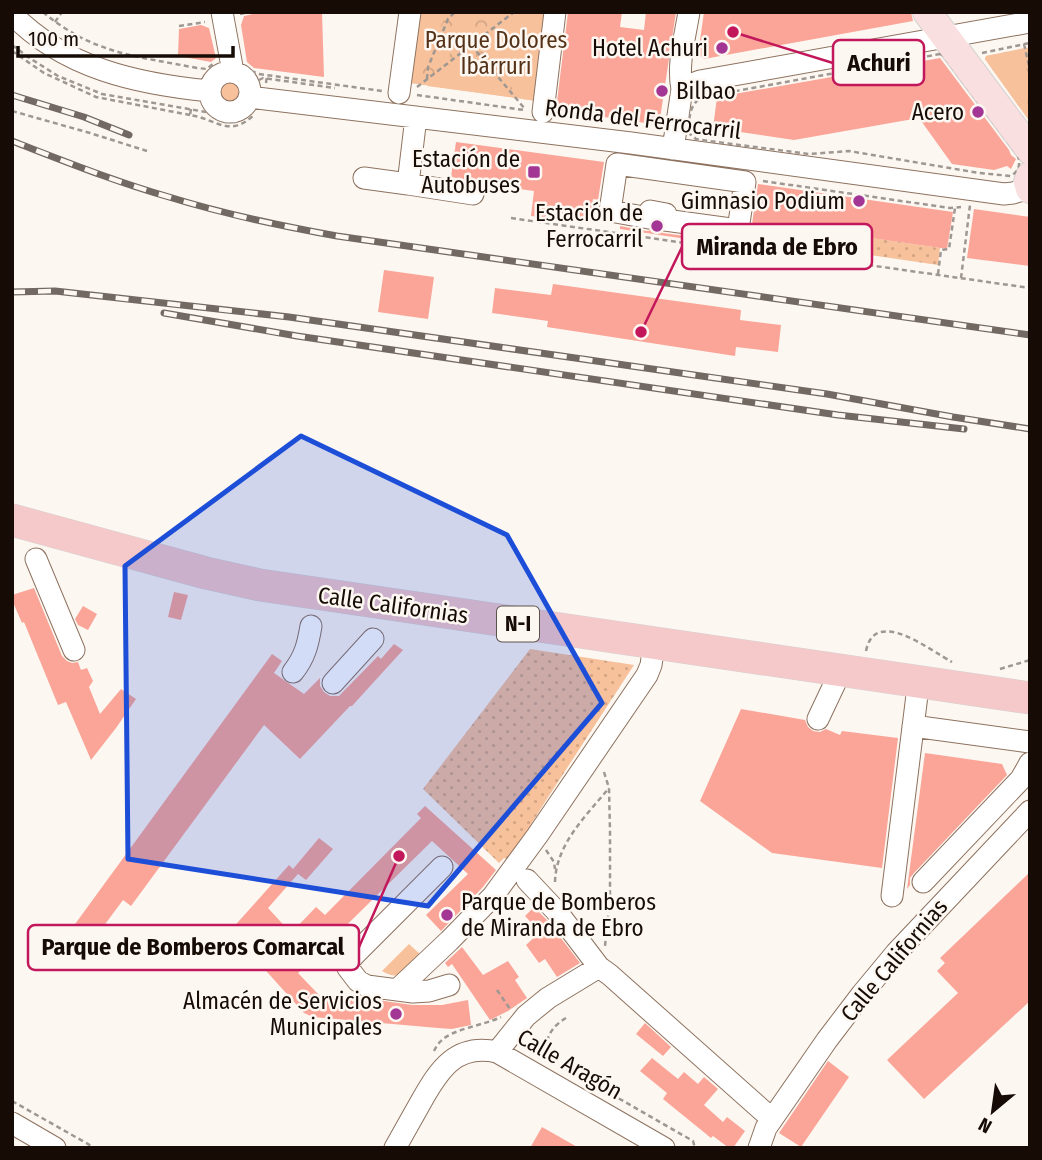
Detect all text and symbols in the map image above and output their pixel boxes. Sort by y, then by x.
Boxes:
scale bar [18,14,233,58]
text: 100 m [28,26,79,52]
park label: Parque Dolores Ibárruri [425,26,568,80]
place label: Hotel Achuri [592,34,708,62]
marker: Hotel Achuri [714,40,730,56]
callout: Achuri [833,40,924,85]
text: Achuri [846,49,911,77]
place label: Bilbao [676,77,736,105]
marker: Bilbao [654,83,670,99]
street label: Ronda del Ferrocarril [543,93,743,145]
place label: Acero [912,98,964,126]
marker: Acero [970,104,986,120]
place label: Estación de Autobuses [412,145,520,199]
marker: Estación de Autobuses [526,164,542,180]
place label: Gimnasio Podium [681,187,845,215]
marker: Gimnasio Podium [851,193,867,209]
place label: Estación de Ferrocarril [535,199,643,253]
marker: Estación de Ferrocarril [649,218,665,234]
callout: Miranda de Ebro [682,224,872,269]
text: Miranda de Ebro [696,233,858,261]
street label: Calle Californias [316,581,470,629]
road number: N-I [497,606,539,642]
place label: Parque de Bomberos de Miranda de Ebro [461,888,656,942]
street label: Calle Californias [835,893,954,1027]
marker: Parque de Bomberos de Miranda de Ebro [439,907,455,923]
callout: Parque de Bomberos Comarcal [28,925,359,970]
text: Parque de Bomberos Comarcal [42,933,345,961]
place label: Almacén de Servicios Municipales [183,987,382,1041]
marker: Almacén de Servicios Municipales [388,1006,404,1022]
street label: Calle Aragón [513,1023,627,1105]
north arrow [958,1076,1028,1146]
text: N [974,1113,996,1138]

